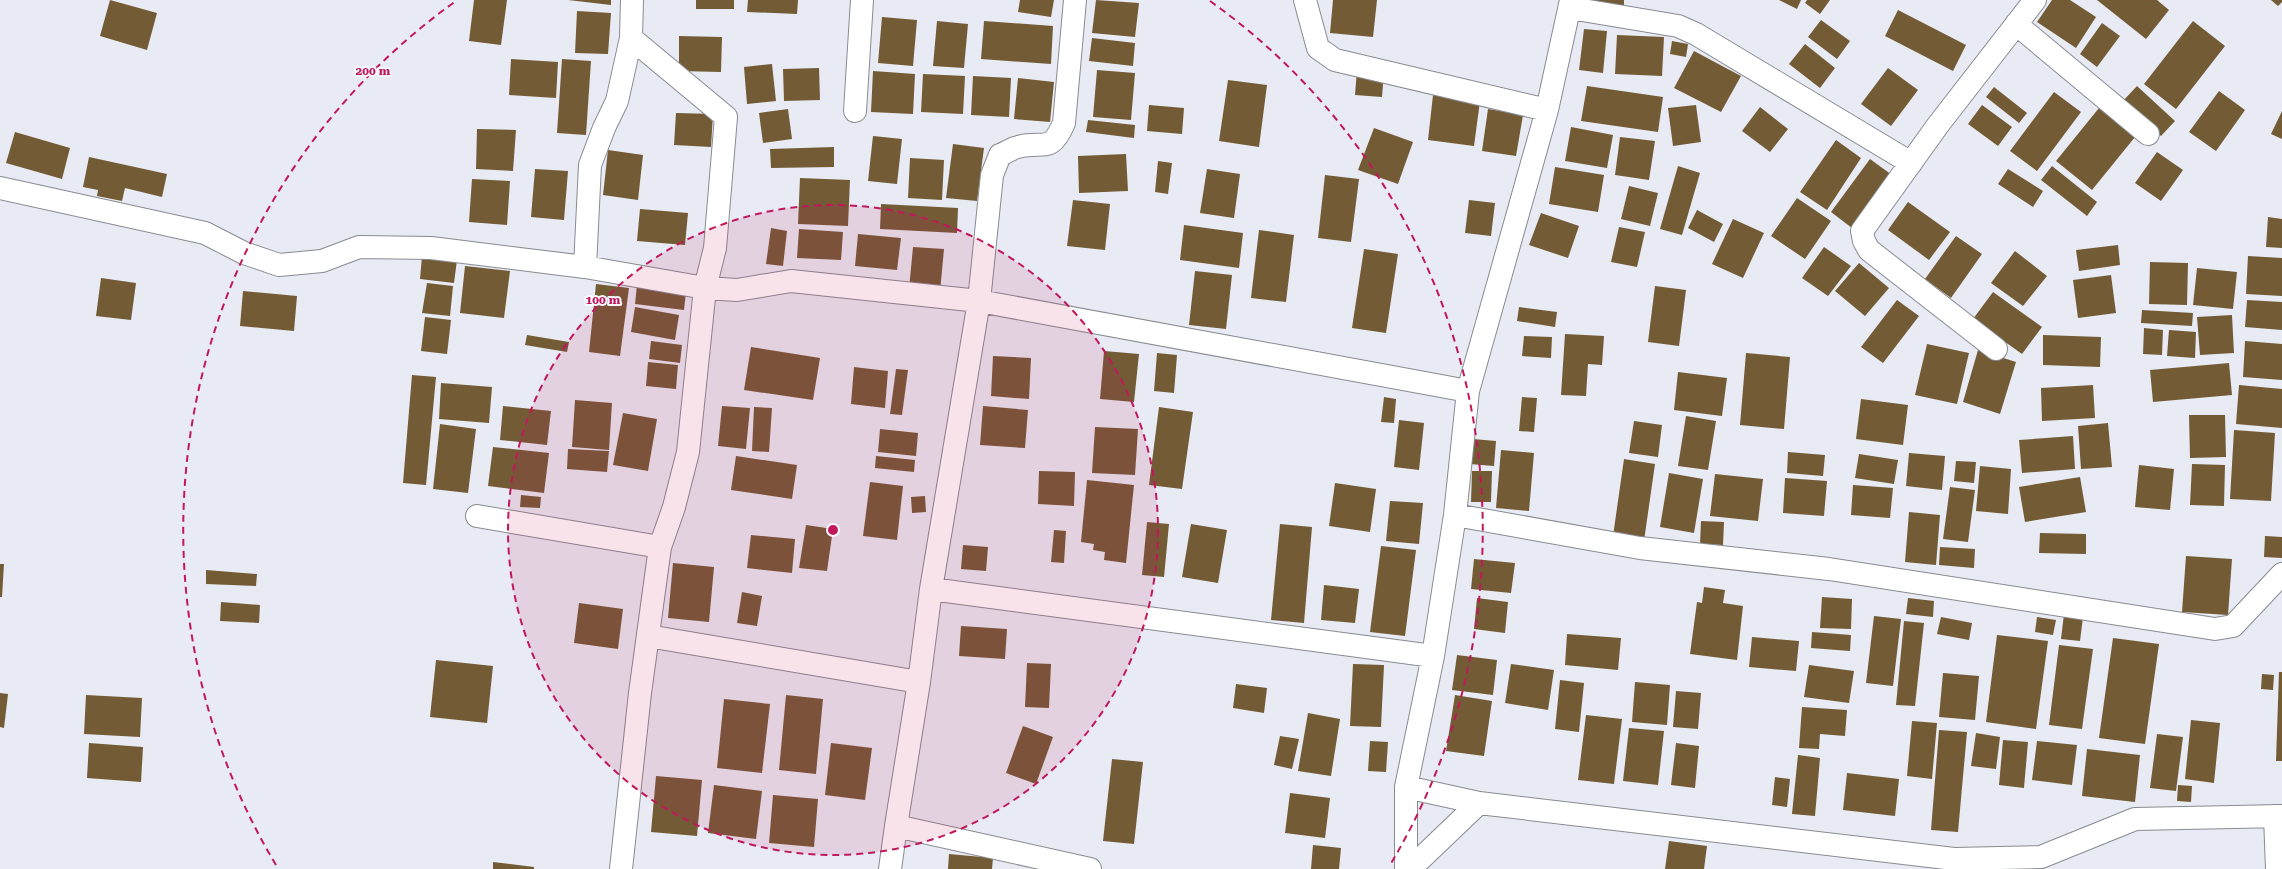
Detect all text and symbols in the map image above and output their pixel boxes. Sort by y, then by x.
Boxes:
text: 200 m [356,64,391,78]
text: 100 m [586,293,621,307]
centre of rings [826,523,840,537]

